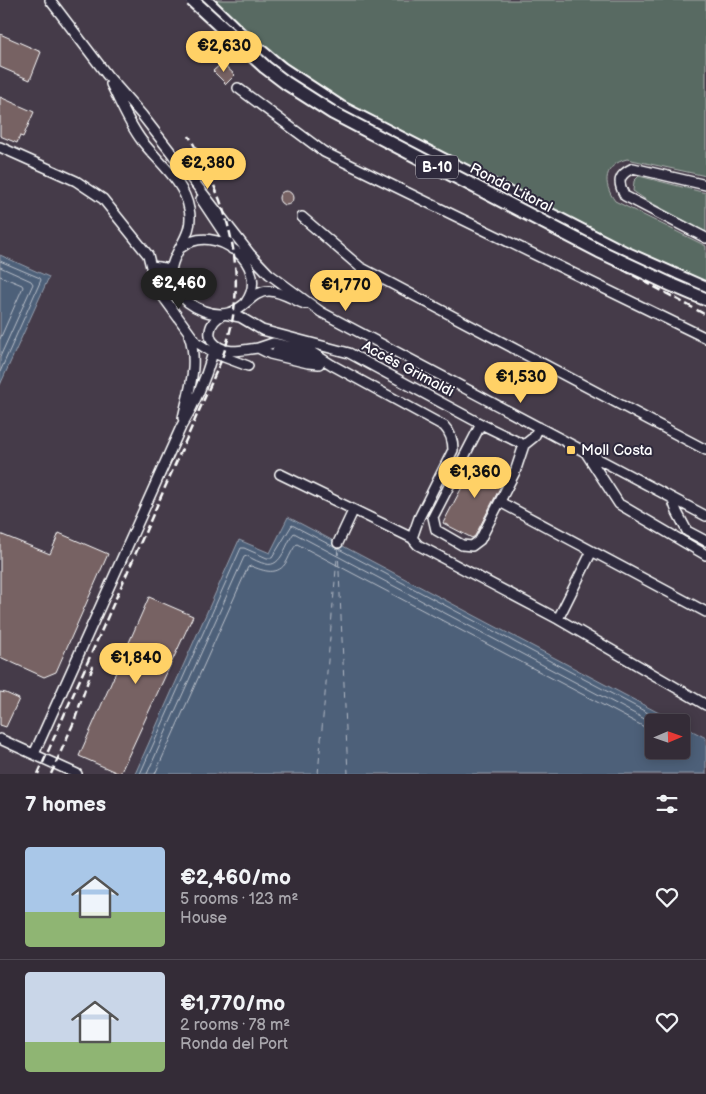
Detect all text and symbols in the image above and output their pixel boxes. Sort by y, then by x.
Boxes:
pin: €2,630 [183,30,265,73]
text: €2,630 [197,37,251,56]
pin: €2,380 [167,148,249,190]
text: €2,380 [181,154,235,173]
road number: B-10 [416,156,458,178]
street label: Ronda Litoral [466,159,556,217]
pin: €2,460 [138,268,220,310]
pin: €1,770 [305,270,387,312]
text: €2,460 [152,274,206,293]
text: €1,770 [321,276,371,295]
street label: Accés Grimaldi [359,337,457,401]
pin: €1,530 [480,362,562,404]
text: €1,530 [496,368,546,387]
place label: Moll Costa [581,441,652,460]
marker: Moll Costa [565,444,577,456]
pin: €1,360 [434,456,516,499]
text: €1,360 [449,463,501,482]
pin: €1,840 [95,642,177,685]
text: €1,840 [110,649,162,668]
north arrow [645,714,690,759]
map controls [645,714,690,759]
icon: filters [653,790,681,818]
text: 7 homes [25,792,106,817]
text: €2,460/mo [180,865,291,890]
icon: home [65,867,125,927]
icon: heart [653,883,681,911]
text: 5 rooms · 123 m² [180,890,298,909]
text: House [180,909,227,928]
text: €1,770/mo [180,991,285,1016]
icon: home [65,992,125,1052]
icon: heart [653,1008,681,1036]
text: 2 rooms · 78 m² [180,1016,290,1035]
text: Ronda del Port [180,1035,288,1054]

